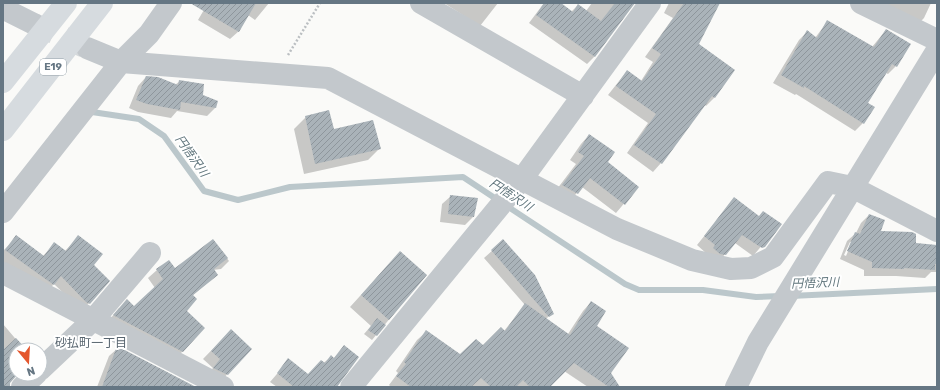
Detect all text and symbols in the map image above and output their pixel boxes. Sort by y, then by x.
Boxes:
road number: E19 [40,59,66,75]
water label: 円悟沢川 [172,132,213,181]
water label: 円悟沢川 [487,176,537,215]
water label: 円悟沢川 [791,275,841,291]
district label: 砂払町一丁目 [55,336,127,350]
north arrow [8,342,48,382]
text: N [25,364,37,378]

